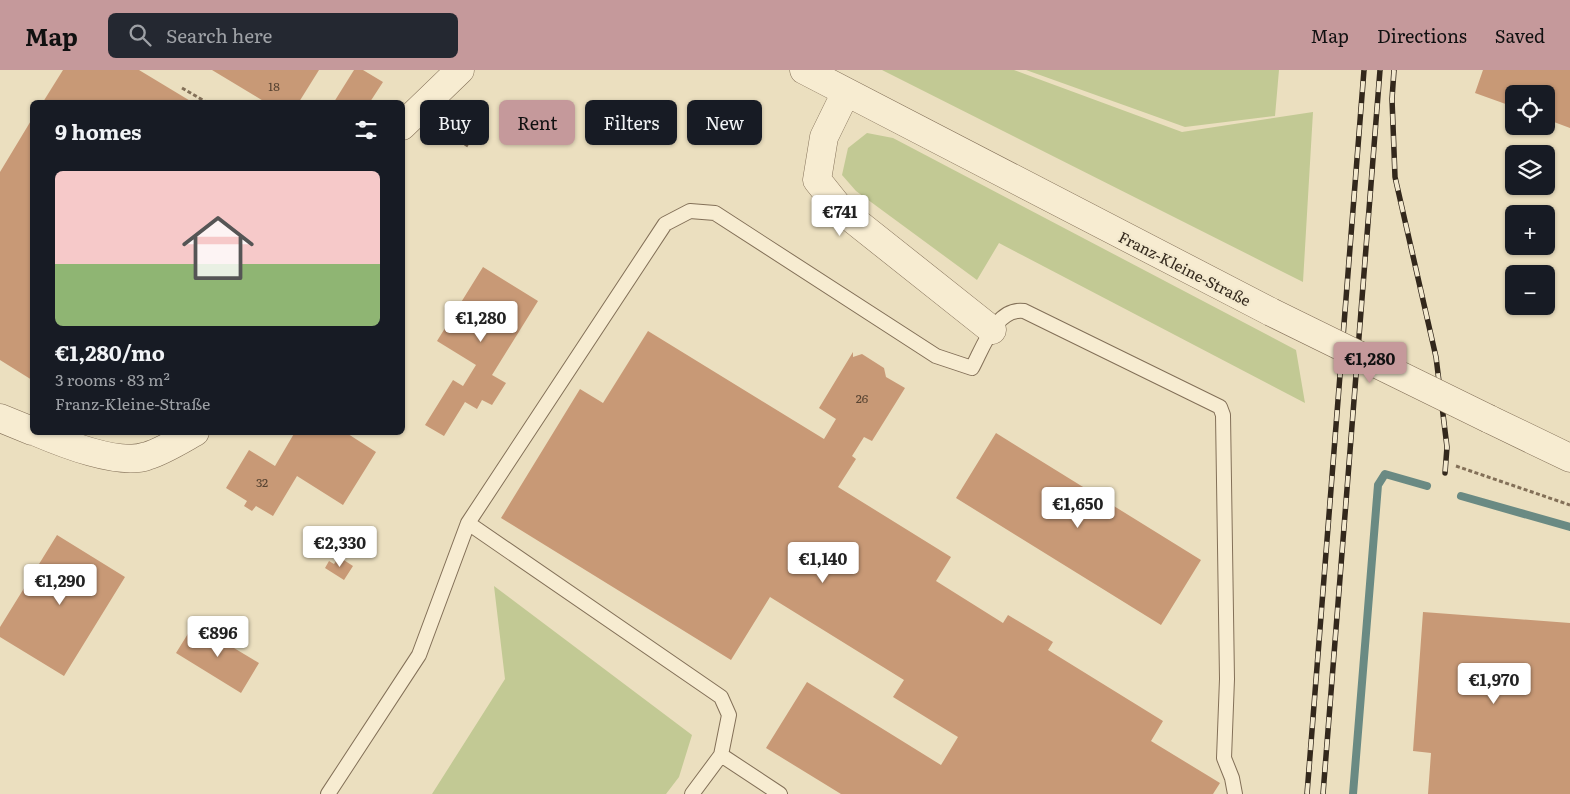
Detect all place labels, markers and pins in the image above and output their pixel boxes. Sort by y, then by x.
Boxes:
pin: €741 [810,194,870,237]
pin: €1,280 [440,300,522,343]
pin: €1,280 [1329,342,1411,384]
pin: €1,650 [1037,486,1119,529]
pin: €2,330 [299,526,381,568]
pin: €1,140 [782,542,864,584]
pin: €1,290 [19,564,101,606]
pin: €896 [188,616,248,658]
pin: €1,970 [1453,662,1535,705]

